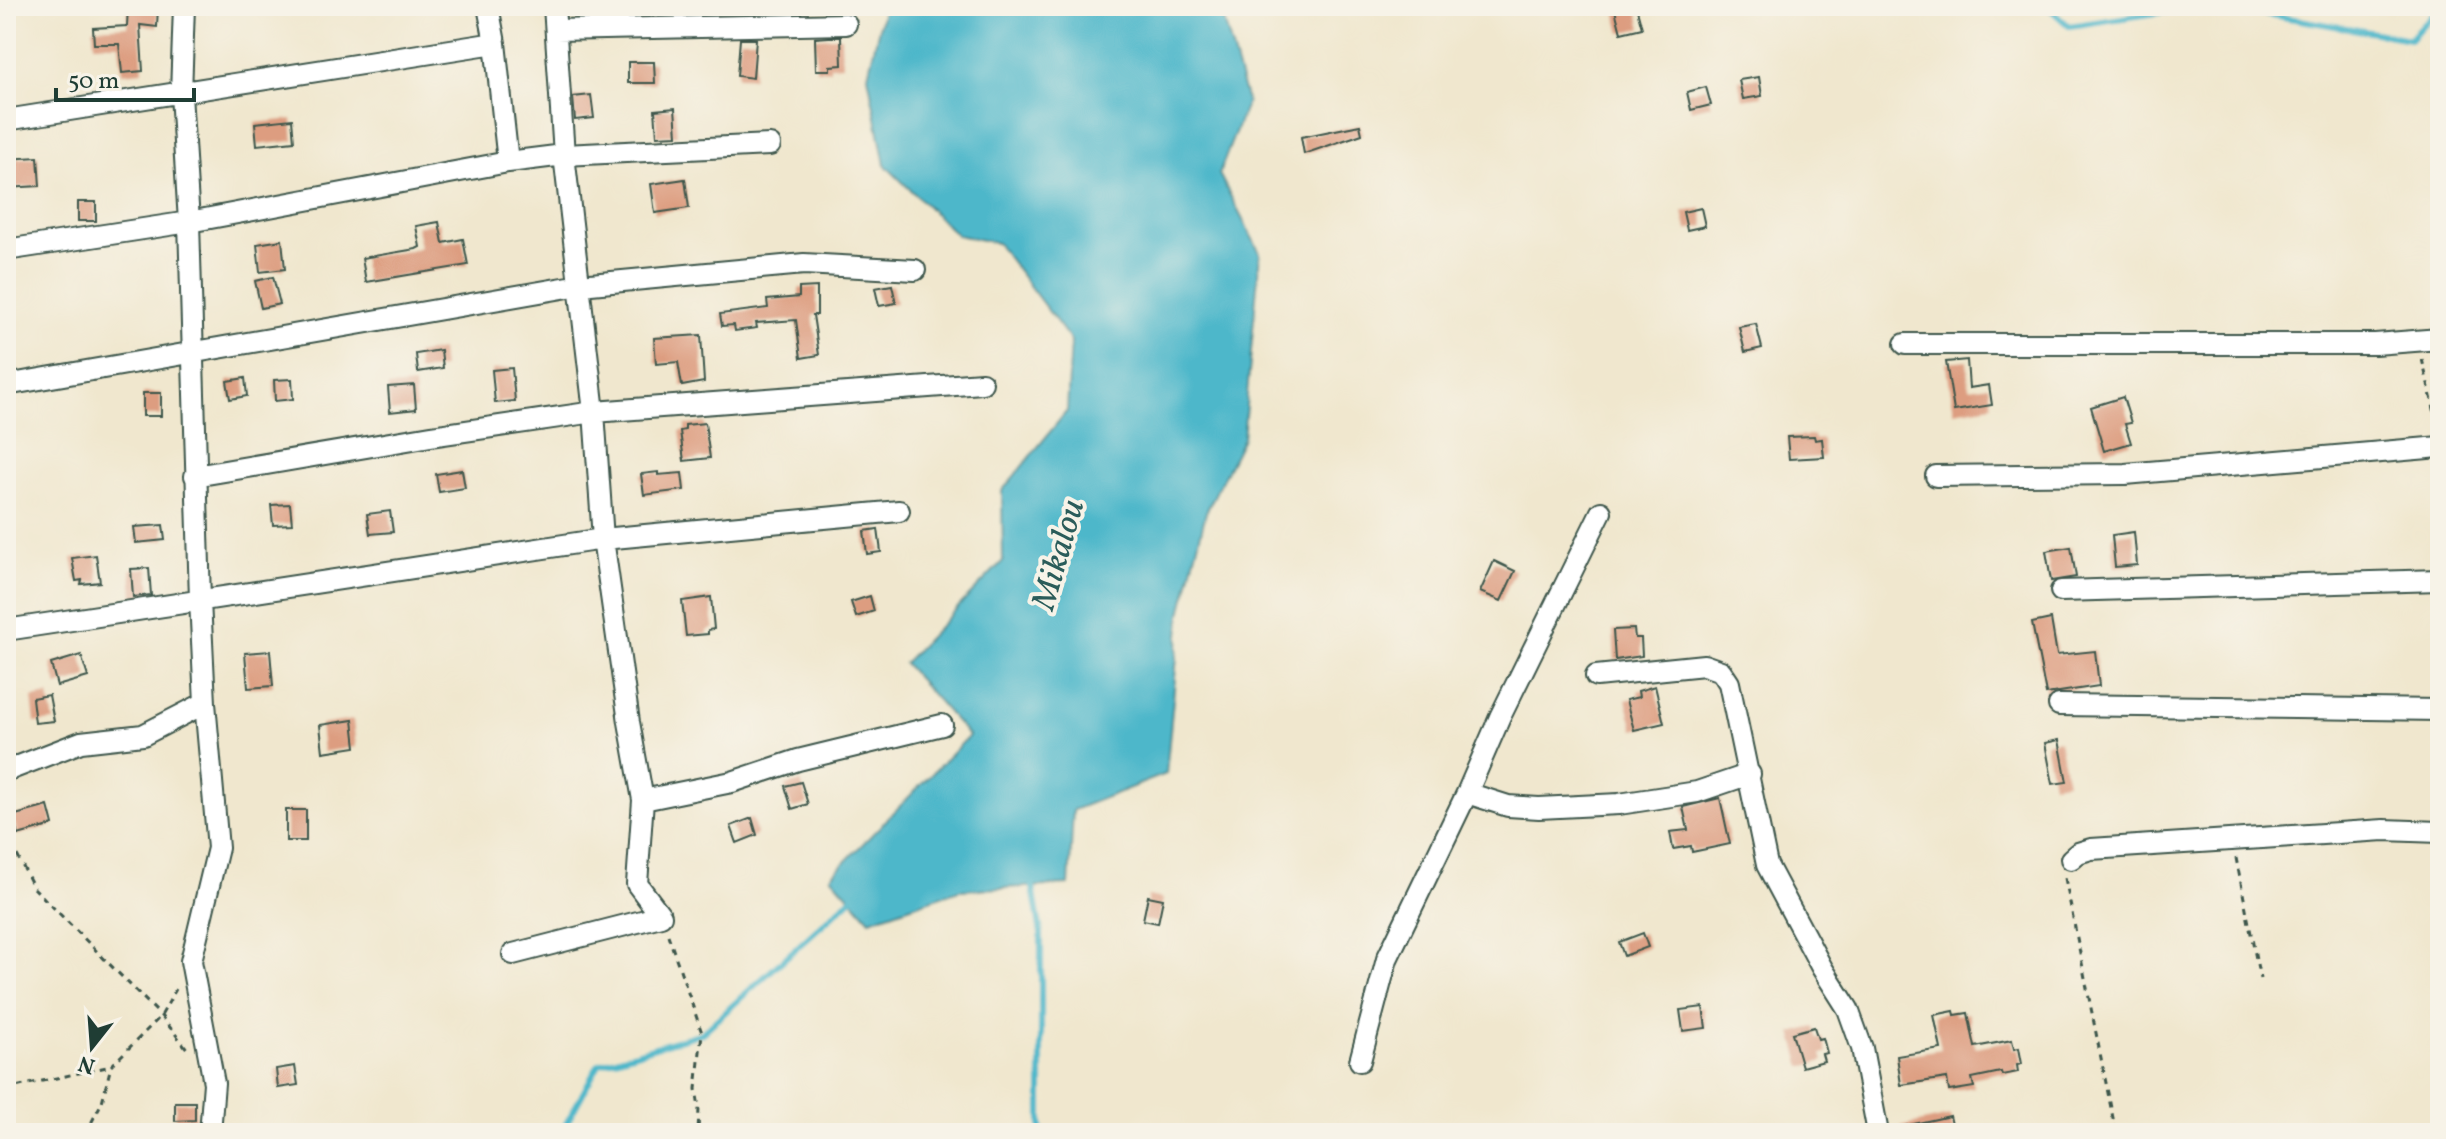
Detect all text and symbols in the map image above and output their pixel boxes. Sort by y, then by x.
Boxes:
scale bar [56,52,194,102]
text: 50 m [68,65,120,99]
water label: Mikalou [1022,494,1098,617]
north arrow [52,1007,132,1087]
text: N [75,1047,99,1081]

